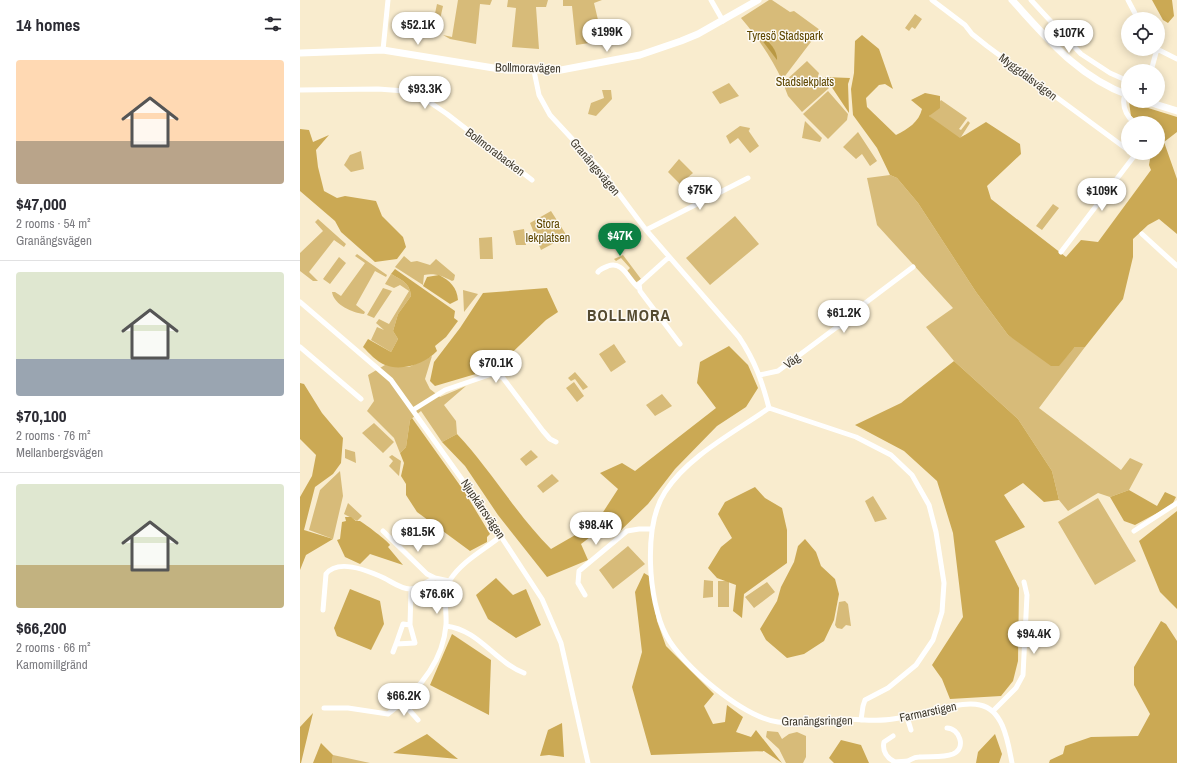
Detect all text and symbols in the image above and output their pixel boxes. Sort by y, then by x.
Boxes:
pin: $52.1K [385,12,451,46]
map controls [1121,12,1165,160]
button: locate [1121,12,1165,56]
text: 14 homes [16,13,80,36]
icon: filters [262,13,284,35]
text: $52.1K [401,16,435,33]
pin: $199K [579,19,635,53]
pin: $107K [1041,20,1097,54]
text: $199K [591,23,623,40]
text: $107K [1053,24,1085,41]
park label: Tyresö Stadspark [747,28,823,44]
street label: Myggdalsvägen [996,50,1060,104]
street label: Bollmoravägen [495,59,561,77]
button: + [1121,64,1165,108]
park label: Stadslekplats [776,74,834,90]
pin: $93.3K [392,76,458,110]
text: $93.3K [408,80,442,97]
icon: home [114,86,186,158]
button: − [1121,116,1165,160]
street label: Bollmorabacken [462,124,528,180]
street label: Granängsvägen [566,135,624,199]
pin: $75K [676,177,724,211]
pin: $109K [1074,178,1130,212]
text: $75K [687,181,713,198]
text: $109K [1086,182,1118,199]
text: $47,000 [16,192,66,215]
text: 2 rooms · 54 m² [16,215,91,232]
park label: Stora lekplatsen [526,216,570,246]
pin: $47K [596,223,644,257]
text: $47K [607,227,633,244]
text: Granängsvägen [16,232,92,249]
icon: home [114,298,186,370]
pin: $61.2K [811,300,877,334]
district label: BOLLMORA [587,304,671,326]
text: $61.2K [827,304,861,321]
street label: Väg [780,349,804,372]
pin: $70.1K [463,350,529,384]
text: $70.1K [479,354,513,371]
text: $70,100 [16,404,66,427]
text: 2 rooms · 76 m² [16,427,91,444]
text: Mellanbergsvägen [16,444,103,461]
street label: Njupkärrsvägen [457,476,509,542]
icon: home [114,510,186,582]
pin: $98.4K [563,512,629,546]
text: $98.4K [579,516,613,533]
pin: $81.5K [385,519,451,553]
text: $81.5K [401,523,435,540]
pin: $76.6K [404,581,470,615]
text: $76.6K [420,585,454,602]
text: $66,200 [16,616,66,639]
pin: $94.4K [1001,621,1067,655]
text: $94.4K [1017,625,1051,642]
text: 2 rooms · 66 m² [16,639,91,656]
text: Kamomillgränd [16,656,88,673]
pin: $66.2K [371,683,437,717]
text: $66.2K [387,687,421,704]
street label: Farmarstigen [898,698,958,726]
street label: Granängsringen [781,712,853,730]

